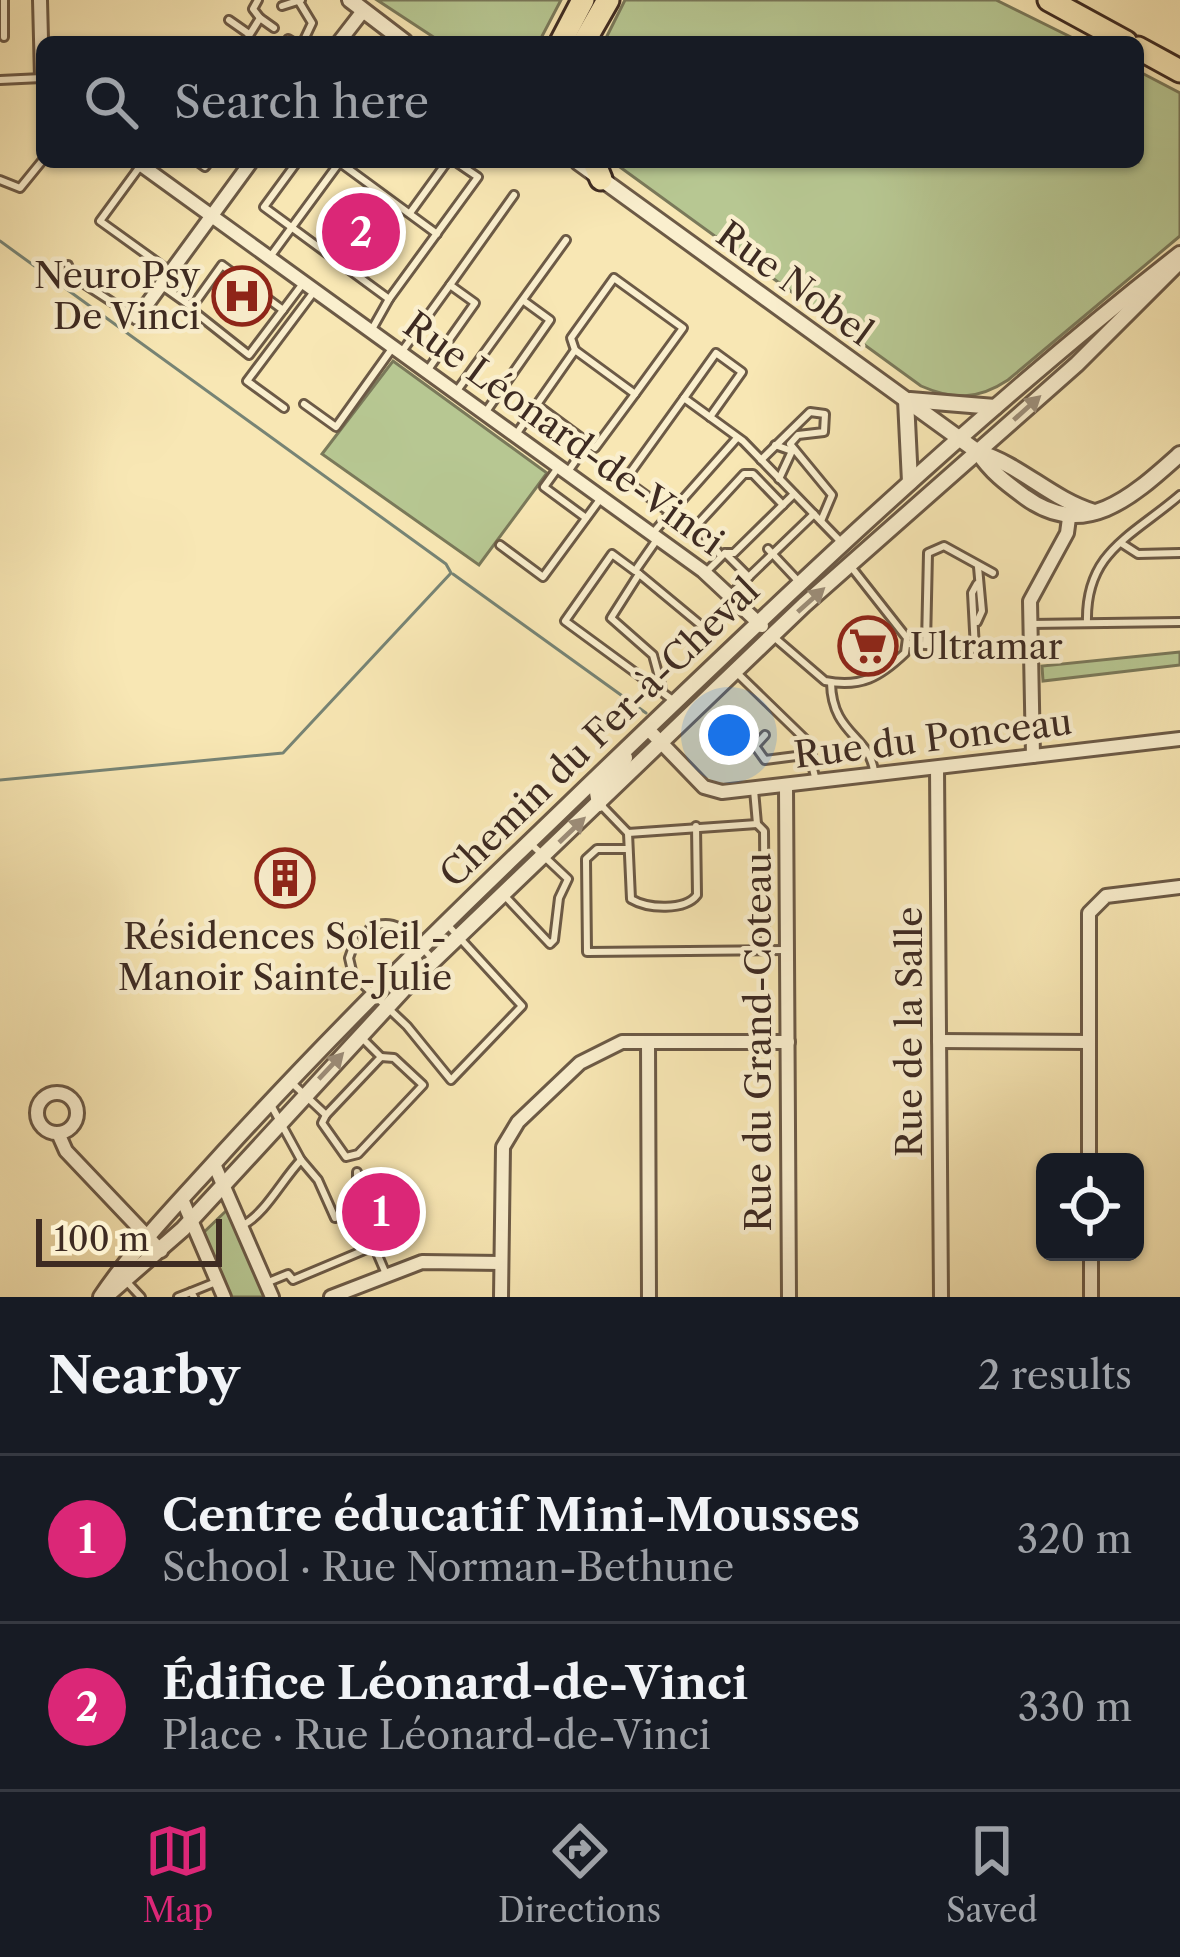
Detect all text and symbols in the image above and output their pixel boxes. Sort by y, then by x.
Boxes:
search box [36,36,1144,168]
icon: search [78,69,144,135]
text: Search here [174,74,429,130]
pin: 2 [322,187,400,277]
street label: Rue Nobel [709,212,881,354]
place label: NeuroPsy De Vinci [34,253,201,338]
hospital icon: NeuroPsy De Vinci [211,265,273,327]
street label: Rue Léonard-de-Vinci [395,302,733,564]
one-way arrow [1012,395,1042,422]
street label: Chemin du Fer-à-Cheval [430,568,768,896]
one-way arrow [796,587,825,614]
supermarket icon: Ultramar [837,615,899,677]
place label: Ultramar [910,624,1063,668]
street label: Rue du Ponceau [792,699,1074,777]
your location [699,705,759,765]
one-way arrow [558,816,586,844]
building icon: Résidences Soleil - Manoir Sainte-Julie [254,847,316,909]
street label: Rue du Grand-Coteau [736,852,780,1232]
street label: Rue de la Salle [887,907,931,1157]
place label: Résidences Soleil - Manoir Sainte-Julie [118,914,452,999]
one-way arrow [316,1052,344,1081]
map controls [1036,1153,1144,1261]
button: locate [1036,1153,1144,1261]
pin: 1 [342,1167,420,1257]
scale bar [36,1213,222,1266]
text: 100 m [54,1219,149,1260]
text: Nearby [48,1344,240,1406]
text: 2 results [978,1351,1132,1399]
text: Centre éducatif Mini-Mousses [162,1487,860,1543]
text: 1 [78,1515,96,1563]
text: 320 m [1017,1515,1132,1563]
text: School · Rue Norman-Bethune [162,1543,734,1591]
text: Édifice Léonard-de-Vinci [162,1655,748,1711]
text: 2 [75,1683,99,1731]
text: 330 m [1018,1683,1132,1731]
text: Place · Rue Léonard-de-Vinci [162,1711,711,1759]
tab: Map [142,1818,213,1931]
tab: Directions [498,1818,661,1931]
tab: Saved [946,1818,1038,1931]

